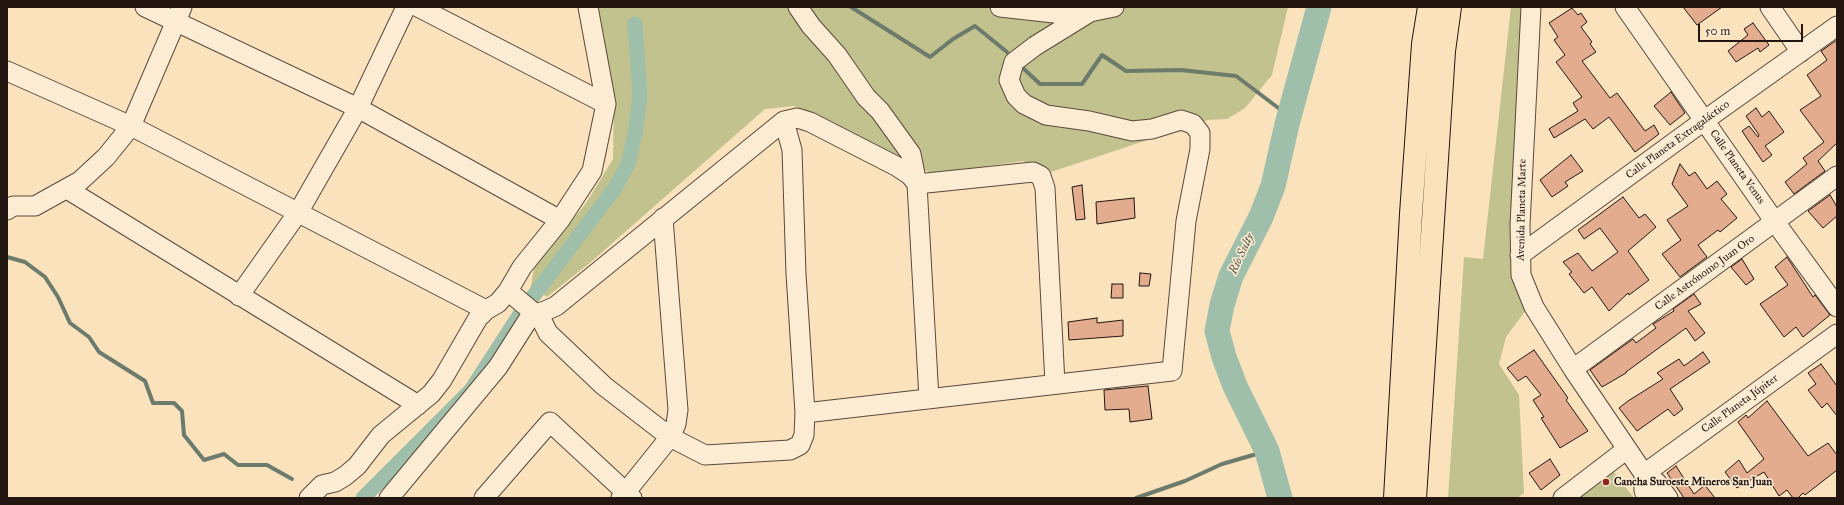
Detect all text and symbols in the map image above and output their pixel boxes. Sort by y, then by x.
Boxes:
scale bar [1700,16,1805,42]
text: 50 m [1705,24,1730,38]
street label: Calle Planeta Extragaláctico [1624,98,1732,182]
street label: Calle Planeta Venus [1706,127,1768,207]
street label: Avenida Planeta Marte [1515,159,1529,261]
water label: Río Sulty [1226,231,1258,277]
street label: Calle Astrónomo Juan Oro [1653,232,1757,314]
street label: Calle Planeta Júpiter [1699,372,1781,436]
place label: Cancha Suroeste Mineros San Juan [1614,475,1772,489]
marker: Cancha Suroeste Mineros San Juan [1601,477,1611,487]

